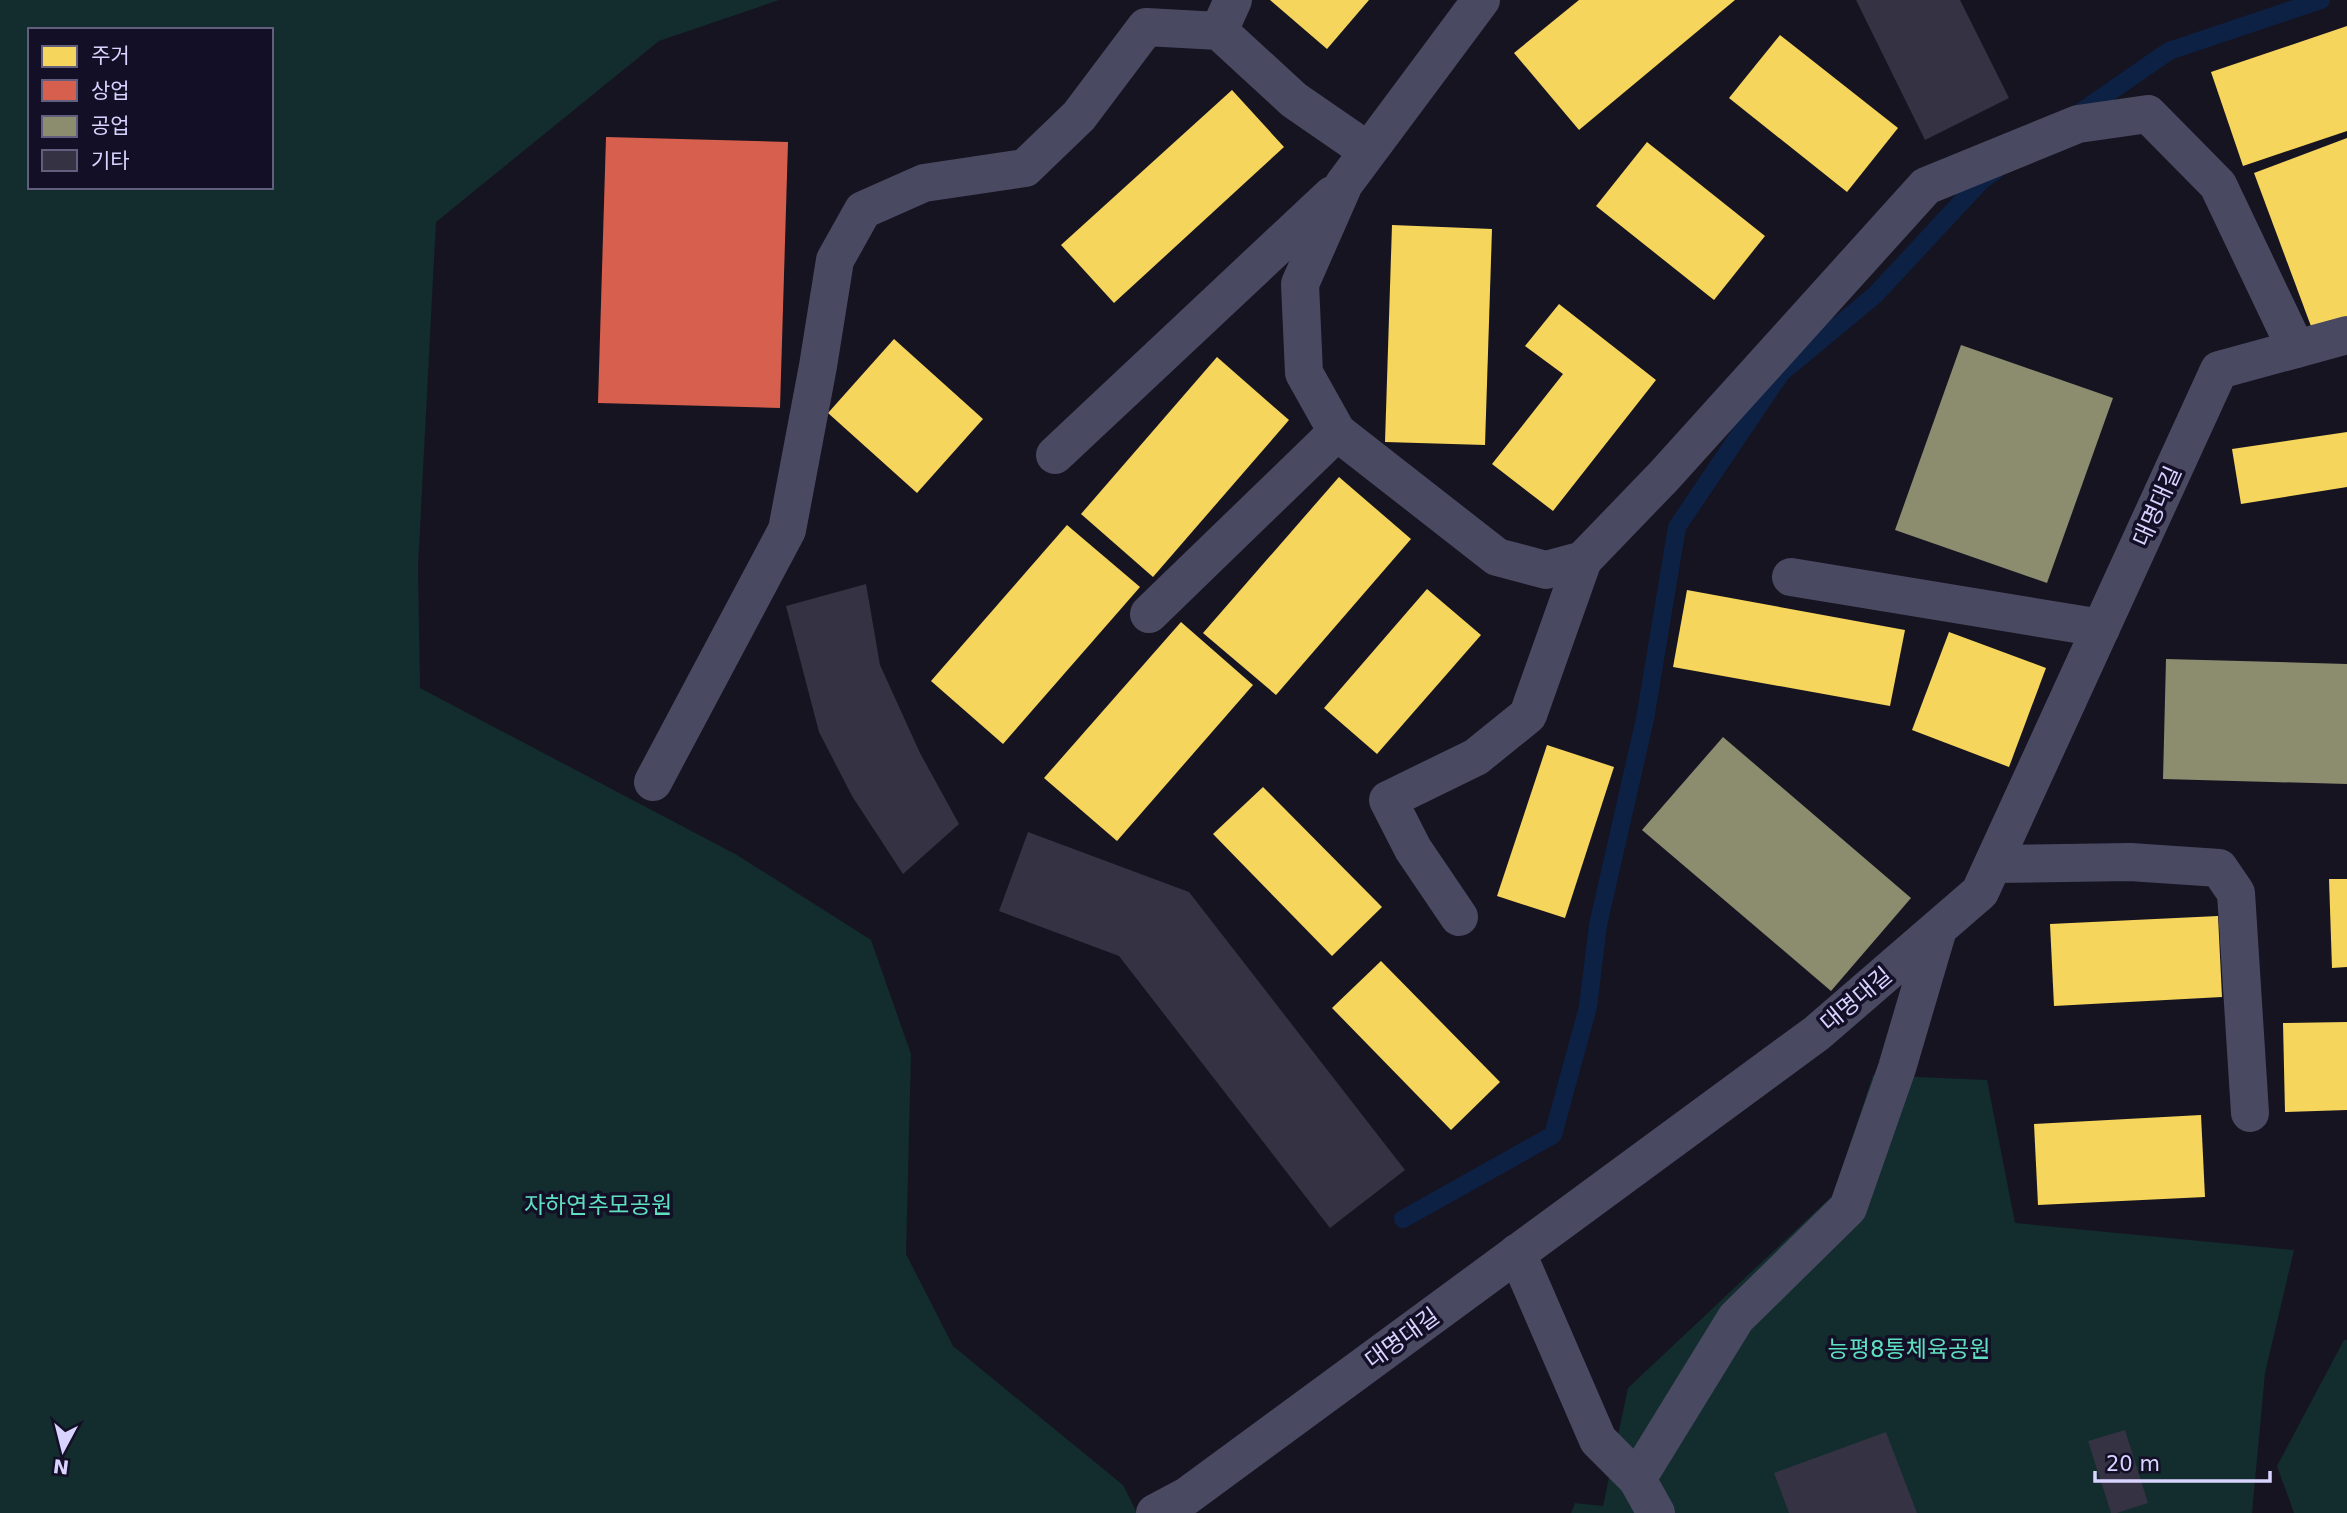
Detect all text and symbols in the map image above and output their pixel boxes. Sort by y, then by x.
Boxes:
legend [28,28,273,189]
text: 주거 [91,44,130,68]
text: 상업 [91,79,130,103]
text: 공업 [91,114,130,138]
text: 기타 [91,149,130,173]
street label: 대명대길 [2128,462,2186,550]
street label: 대명대길 [1815,962,1897,1036]
park label: 자하연추모공원 [524,1192,672,1218]
street label: 대명대길 [1360,1303,1444,1373]
park label: 능평8통체육공원 [1828,1336,1990,1362]
north arrow [28,1415,98,1485]
scale bar [2095,1440,2270,1484]
text: 20 m [2106,1452,2160,1476]
text: N [52,1455,70,1479]

